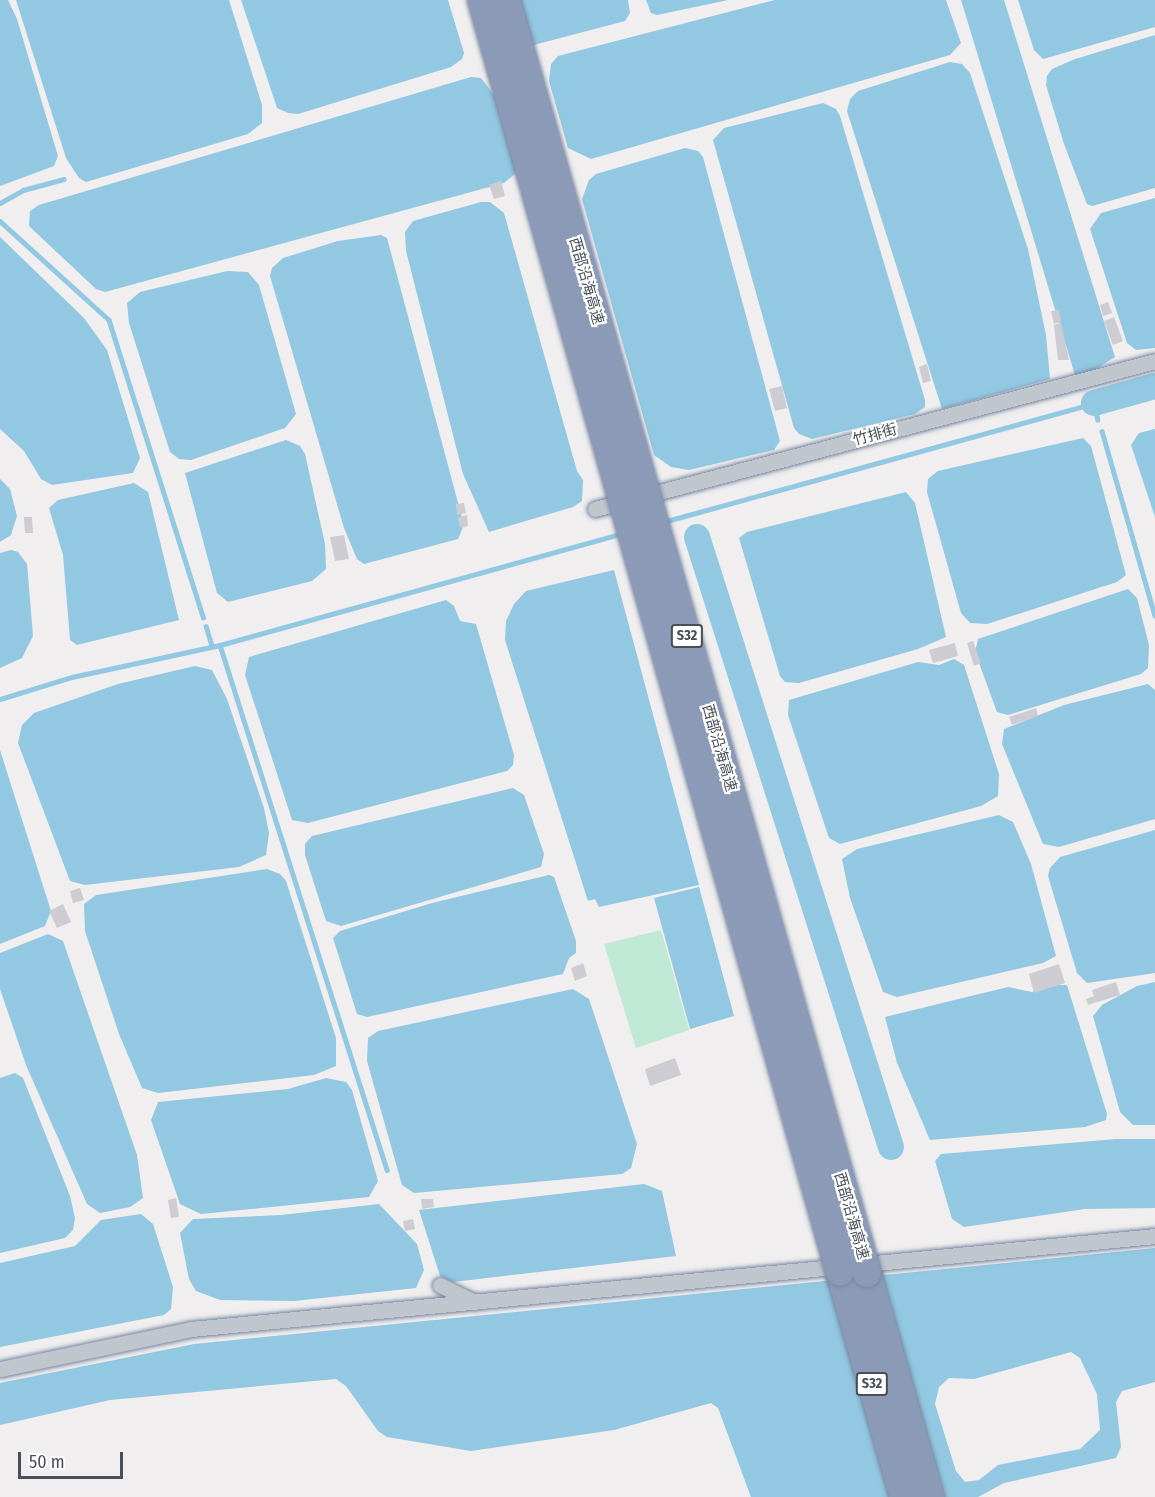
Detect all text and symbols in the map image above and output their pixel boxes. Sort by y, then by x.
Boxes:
street label: 西部沿海高速 [565,235,607,327]
street label: 竹排街 [851,420,899,450]
road number: S32 [670,625,704,647]
street label: 西部沿海高速 [698,702,740,794]
street label: 西部沿海高速 [830,1170,872,1262]
road number: S32 [856,1373,888,1395]
scale bar [21,1440,126,1478]
text: 50 m [29,1451,65,1473]

